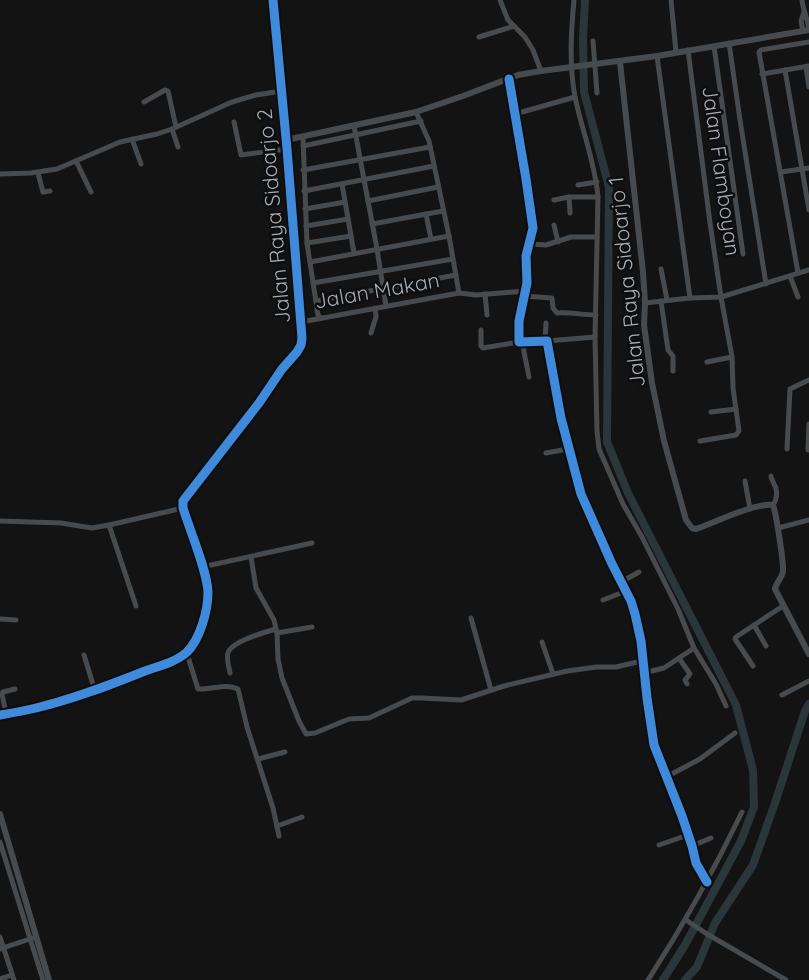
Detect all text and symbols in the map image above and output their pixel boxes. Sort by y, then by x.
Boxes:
street label: Jalan Flamboyan [697,84,747,257]
street label: Jalan Raya Sidoarjo 2 [251,108,295,325]
street label: Jalan Raya Sidoarjo 1 [602,176,650,389]
street label: Jalan Makan [312,266,441,314]

